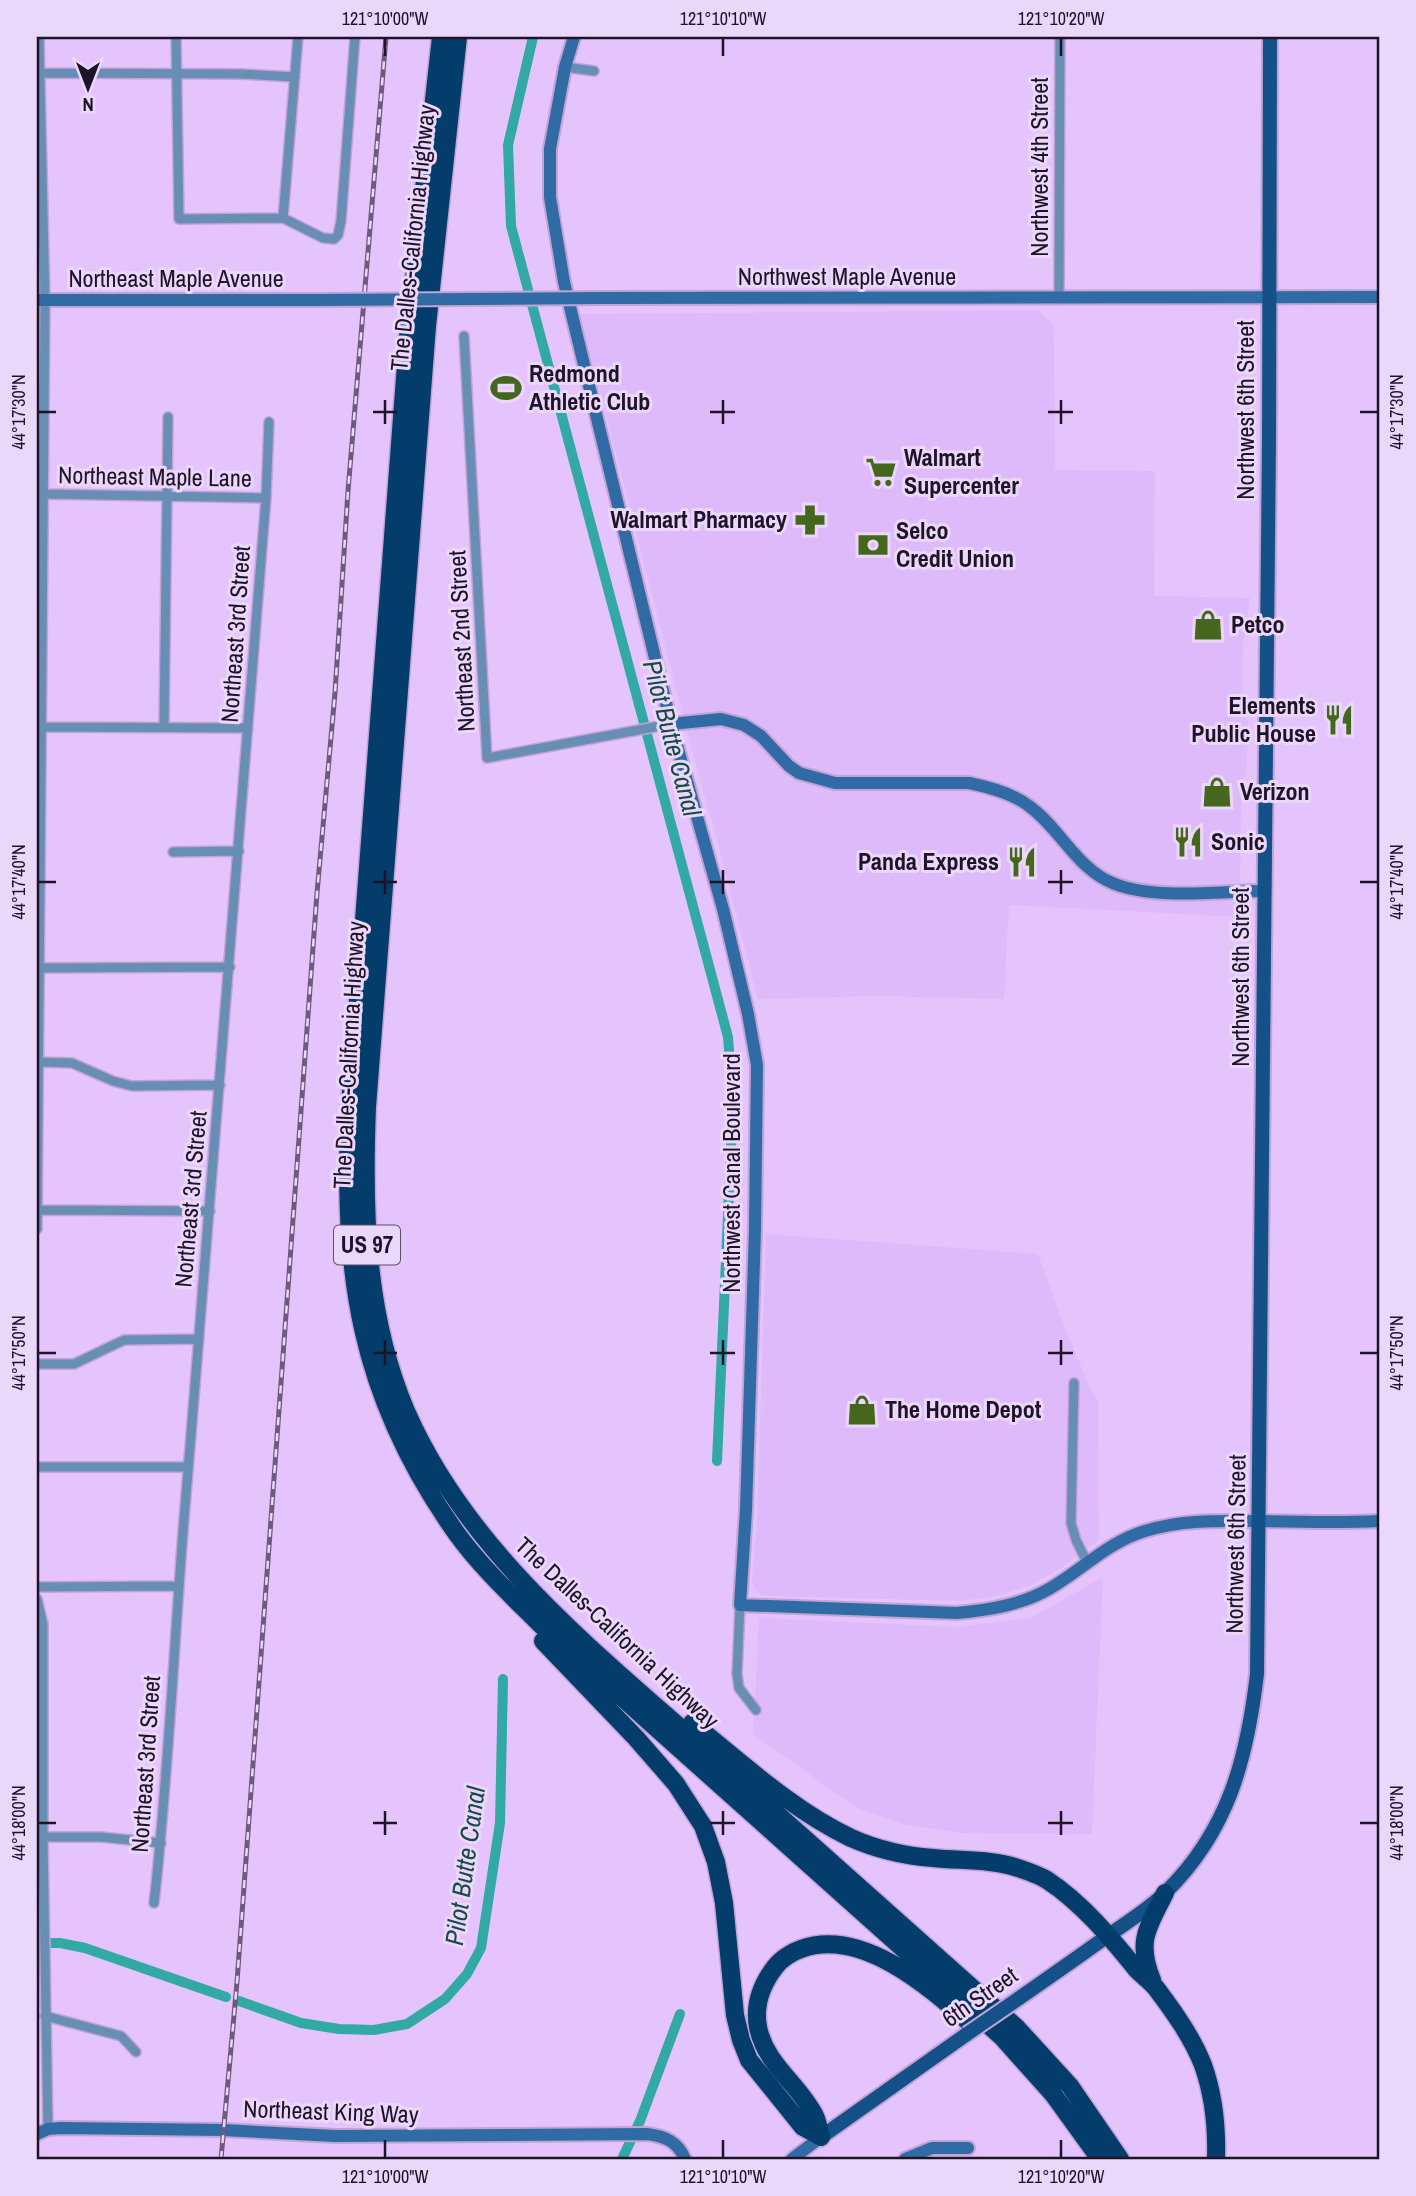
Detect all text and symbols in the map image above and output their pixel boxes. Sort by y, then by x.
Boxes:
text: 121°10'00"W [342,6,428,31]
text: 121°10'10"W [680,6,766,31]
text: 121°10'20"W [1018,6,1104,31]
north arrow [52,52,122,122]
street label: Northwest 4th Street [1023,77,1055,257]
text: N [82,92,94,118]
street label: The Dalles-California Highway [382,103,442,373]
street label: Northwest Maple Avenue [738,260,956,292]
street label: Northeast Maple Avenue [68,262,284,294]
street label: Northwest 6th Street [1229,320,1261,500]
place label: Redmond Athletic Club [529,357,650,417]
sports icon: Redmond Athletic Club [489,371,523,405]
text: 44°17'30"N [6,374,31,450]
text: 44°17'30"N [1384,374,1409,450]
place label: Walmart Supercenter [904,441,1019,501]
supermarket icon: Walmart Supercenter [864,455,898,489]
street label: Northeast Maple Lane [58,458,252,494]
place label: Walmart Pharmacy [611,503,787,535]
pharmacy icon: Walmart Pharmacy [793,503,827,537]
place label: Selco Credit Union [896,514,1014,574]
bank icon: Selco Credit Union [856,528,890,562]
street label: Northeast 3rd Street [213,544,257,723]
street label: Northeast 2nd Street [440,549,482,733]
shop icon: Petco [1191,608,1225,642]
place label: Petco [1231,608,1285,640]
water label: Pilot Butte Canal [635,656,710,821]
place label: Elements Public House [1191,689,1316,749]
restaurant icon: Elements Public House [1322,703,1356,737]
shop icon: Verizon [1200,775,1234,809]
place label: Verizon [1240,775,1310,807]
restaurant icon: Sonic [1171,825,1205,859]
place label: Sonic [1211,825,1265,857]
text: 44°17'40"N [6,844,31,920]
text: 44°17'40"N [1384,844,1409,920]
place label: Panda Express [858,845,999,877]
restaurant icon: Panda Express [1005,845,1039,879]
street label: Northwest 6th Street [1224,887,1256,1067]
street label: The Dalles-California Highway [325,920,371,1190]
street label: Northwest Canal Boulevard [715,1053,747,1293]
street label: Northeast 3rd Street [166,1109,214,1289]
road number: US 97 [334,1226,400,1264]
text: 44°17'50"N [6,1315,31,1391]
text: 44°17'50"N [1384,1315,1409,1391]
shop icon: The Home Depot [845,1393,879,1427]
place label: The Home Depot [885,1393,1042,1425]
street label: Northwest 6th Street [1217,1453,1253,1634]
street label: The Dalles-California Highway [509,1529,727,1735]
street label: Northeast 3rd Street [123,1674,167,1853]
water label: Pilot Butte Canal [436,1783,493,1948]
text: 44°18'00"N [6,1785,31,1861]
text: 44°18'00"N [1384,1785,1409,1861]
street label: 6th Street [935,1958,1024,2034]
street label: Northeast King Way [243,2092,419,2130]
text: 121°10'00"W [342,2164,428,2189]
text: 121°10'10"W [680,2164,766,2189]
text: 121°10'20"W [1018,2164,1104,2189]

